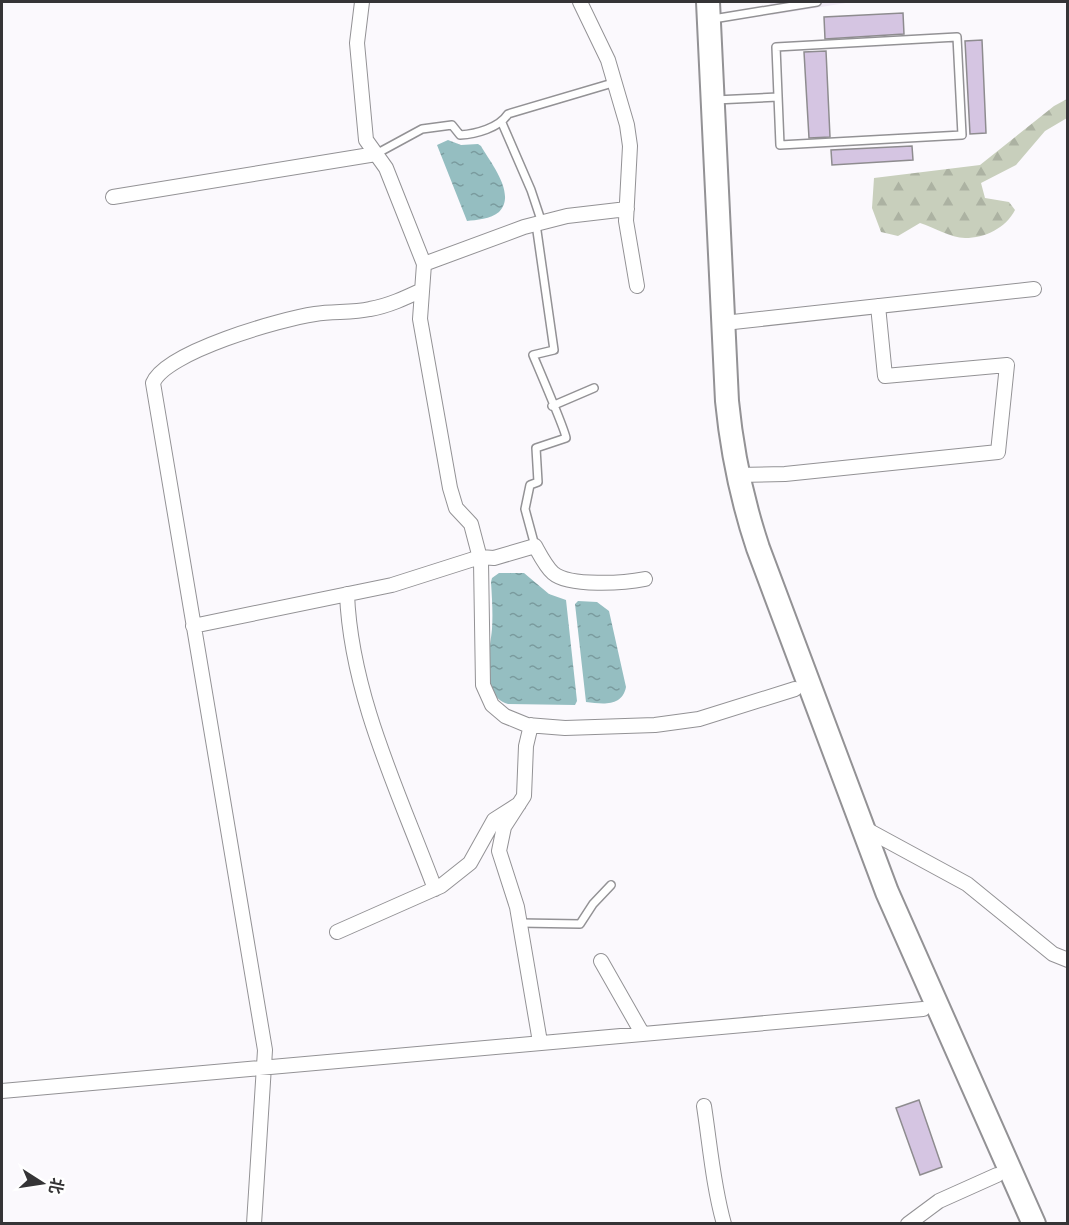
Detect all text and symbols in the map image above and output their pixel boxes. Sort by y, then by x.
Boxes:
north arrow [12,1153,72,1213]
text: 北 [45,1176,67,1196]

